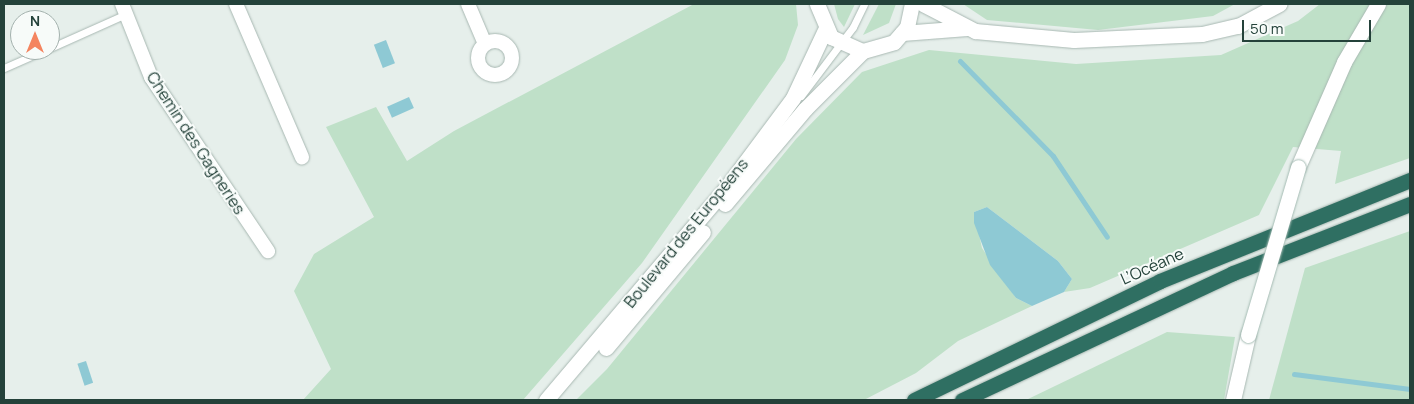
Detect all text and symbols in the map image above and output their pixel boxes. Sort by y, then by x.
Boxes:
north arrow [10,10,60,60]
scale bar [1244,10,1373,42]
text: N [30,11,40,30]
text: 50 m [1250,18,1284,39]
street label: Chemin des Gagneries [143,68,249,218]
street label: Boulevard des Européens [620,155,752,311]
street label: L’Océane [1117,244,1187,288]

